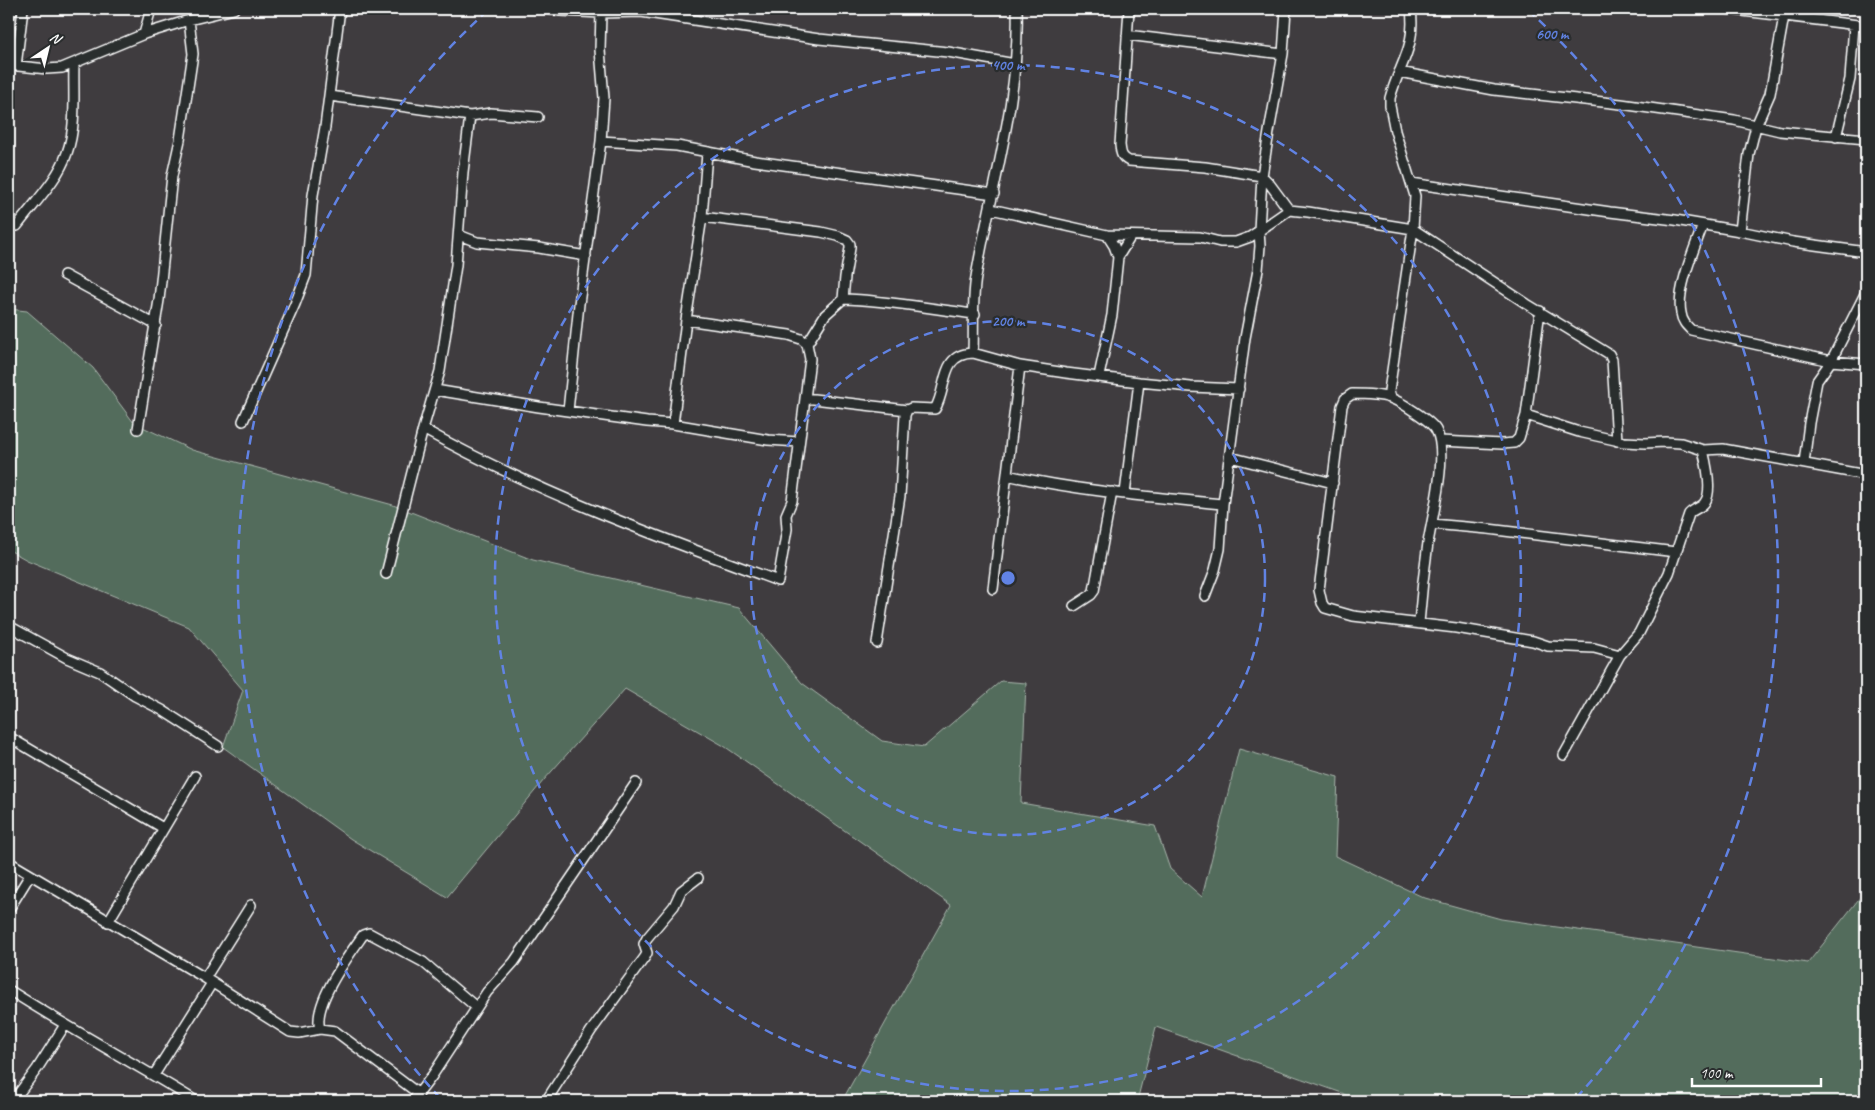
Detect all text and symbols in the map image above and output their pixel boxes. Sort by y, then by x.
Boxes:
north arrow [22,22,72,72]
text: 600 m [1536,25,1570,44]
text: N [47,28,66,49]
text: 400 m [992,56,1026,75]
text: 200 m [992,312,1026,331]
centre of rings [999,569,1017,587]
scale bar [1692,1055,1821,1087]
text: 100 m [1700,1064,1734,1083]

